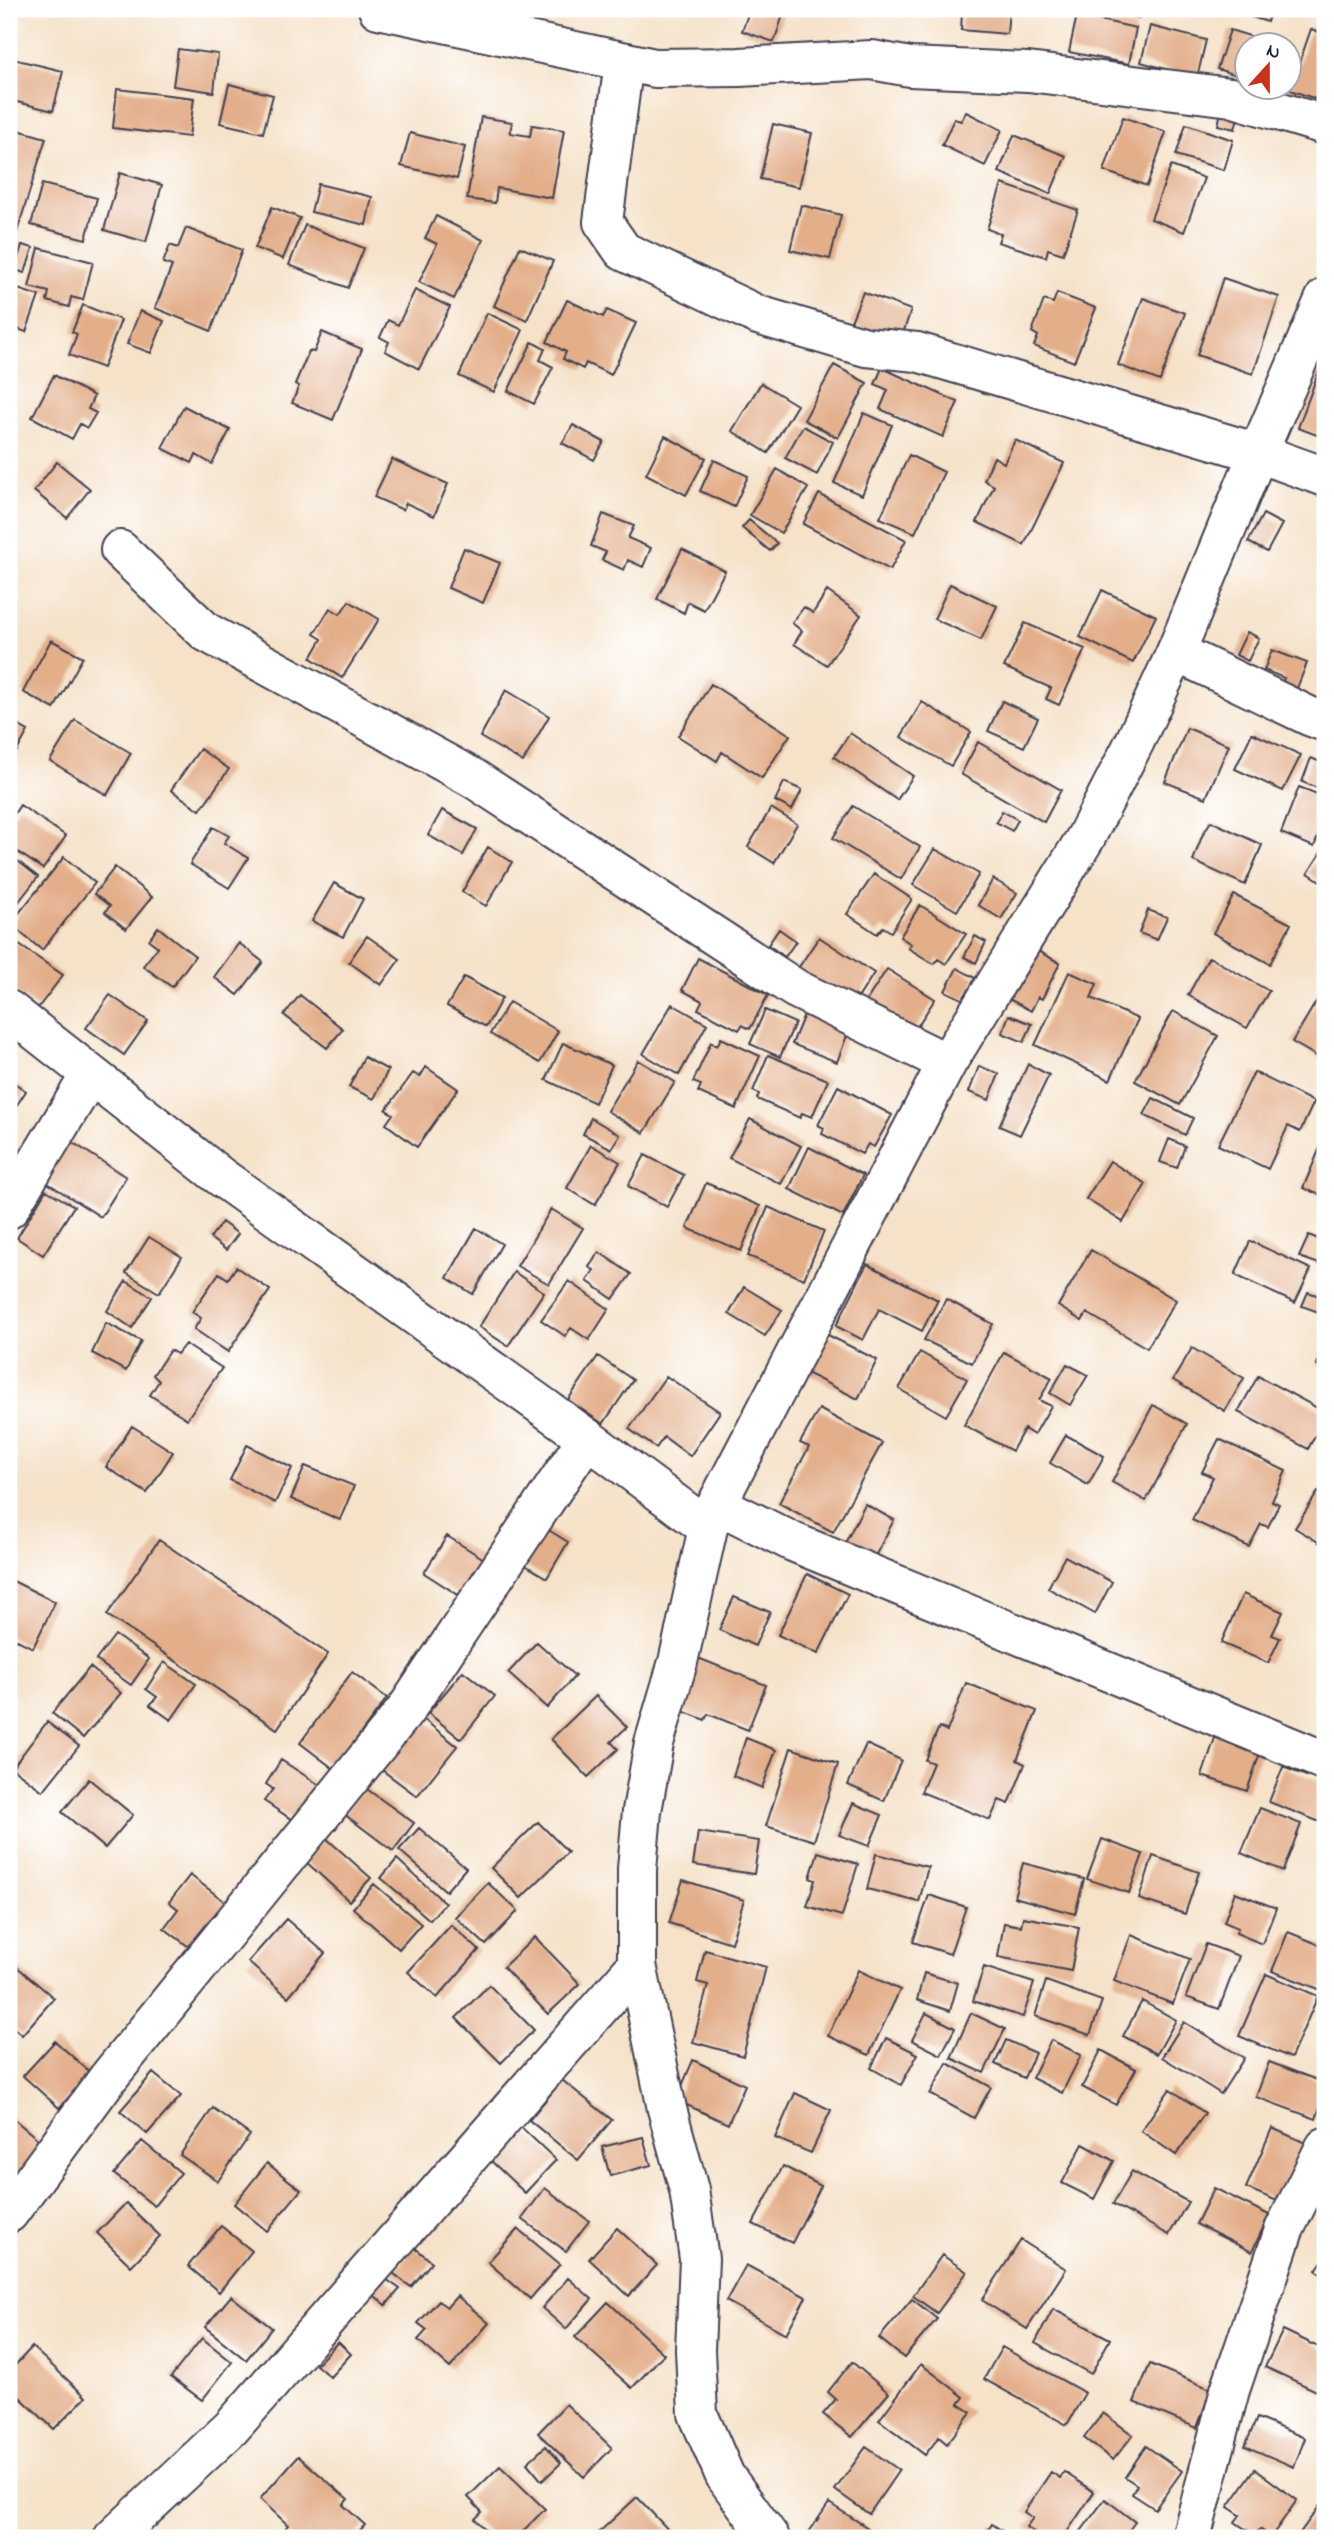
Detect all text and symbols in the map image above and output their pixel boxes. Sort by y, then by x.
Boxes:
north arrow [1232,32,1302,102]
text: N [1262,38,1284,67]

